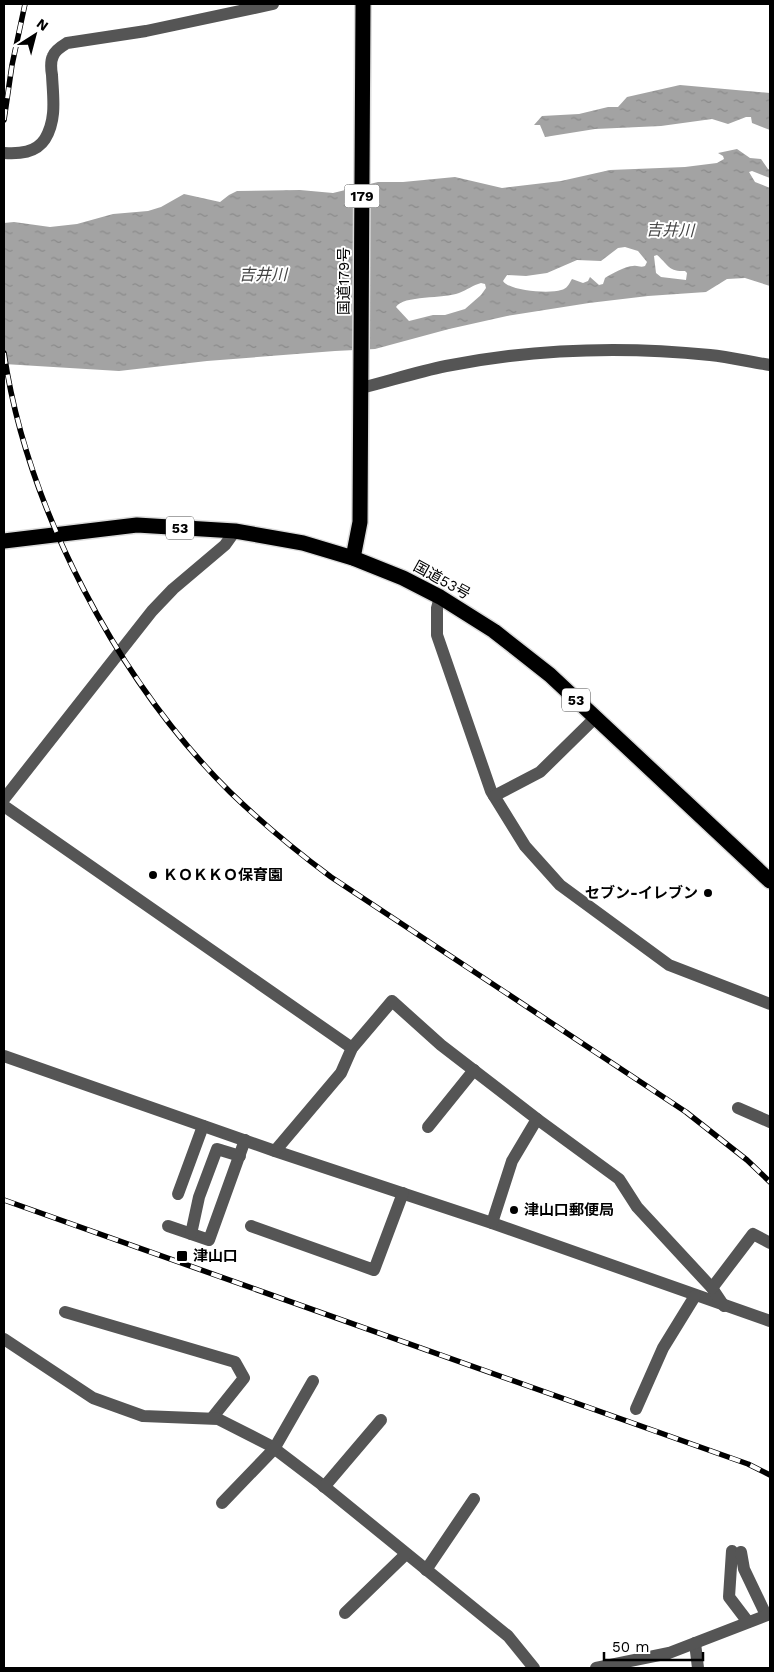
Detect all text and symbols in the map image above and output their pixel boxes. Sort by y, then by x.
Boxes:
north arrow [10,10,60,60]
text: N [34,15,52,34]
road number: 179 [344,185,380,208]
water label: 吉井川 [646,220,696,240]
street label: 国道179号 [335,247,353,315]
water label: 吉井川 [239,265,289,284]
road number: 53 [166,516,194,540]
street label: 国道53号 [410,557,474,603]
road number: 53 [562,688,590,712]
place label: ＫＯＫＫＯ保育園 [163,866,283,884]
marker: ＫＯＫＫＯ保育園 [147,869,159,881]
place label: セブン-イレブン [585,884,698,902]
marker: セブン-イレブン [702,887,714,899]
place label: 津山口郵便局 [524,1201,614,1219]
marker: 津山口郵便局 [508,1204,520,1216]
place label: 津山口 [193,1247,238,1265]
marker: 津山口 [175,1249,189,1263]
scale bar [604,1630,703,1662]
text: 50 m [612,1638,649,1656]

